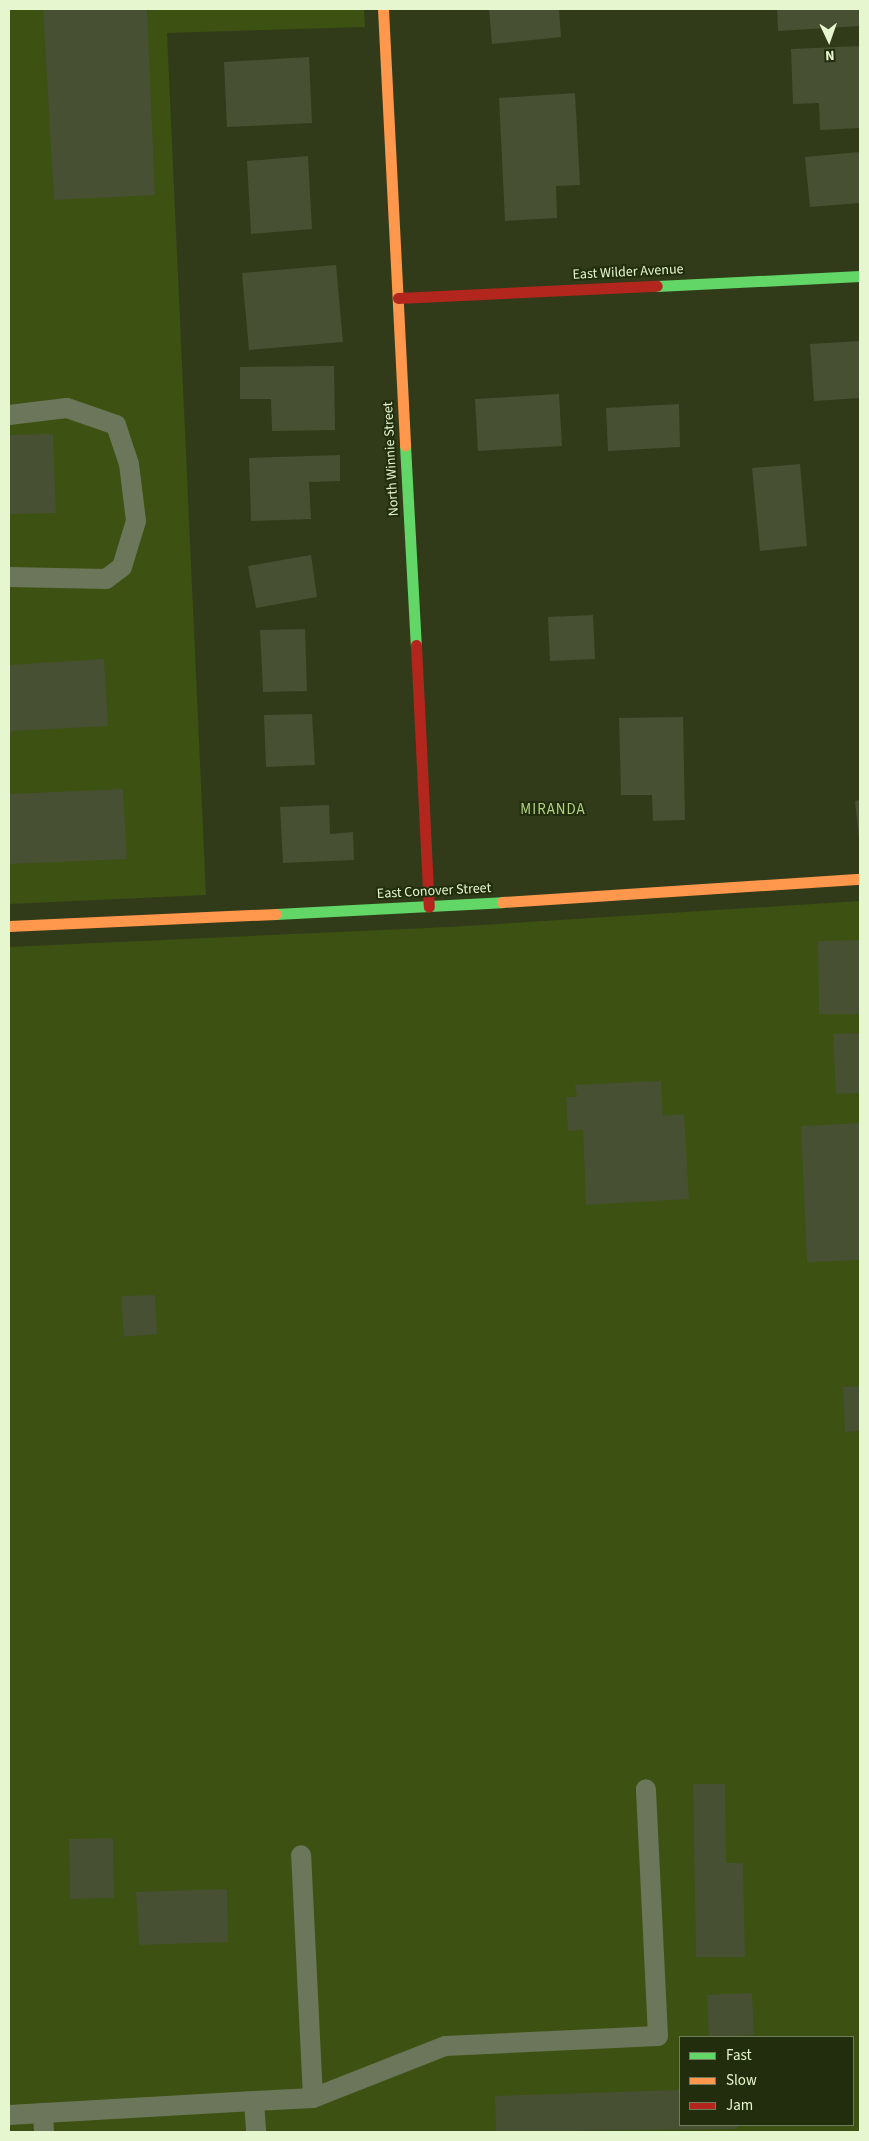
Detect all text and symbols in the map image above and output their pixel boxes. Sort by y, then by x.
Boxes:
north arrow [804,15,854,65]
text: N [825,45,835,65]
street label: East Wilder Avenue [572,261,684,283]
street label: North Winnie Street [380,401,402,517]
district label: MIRANDA [519,801,587,819]
street label: East Conover Street [376,880,492,902]
legend [679,2036,854,2126]
text: Fast [726,2045,752,2066]
text: Slow [726,2070,757,2091]
text: Jam [726,2095,753,2116]

